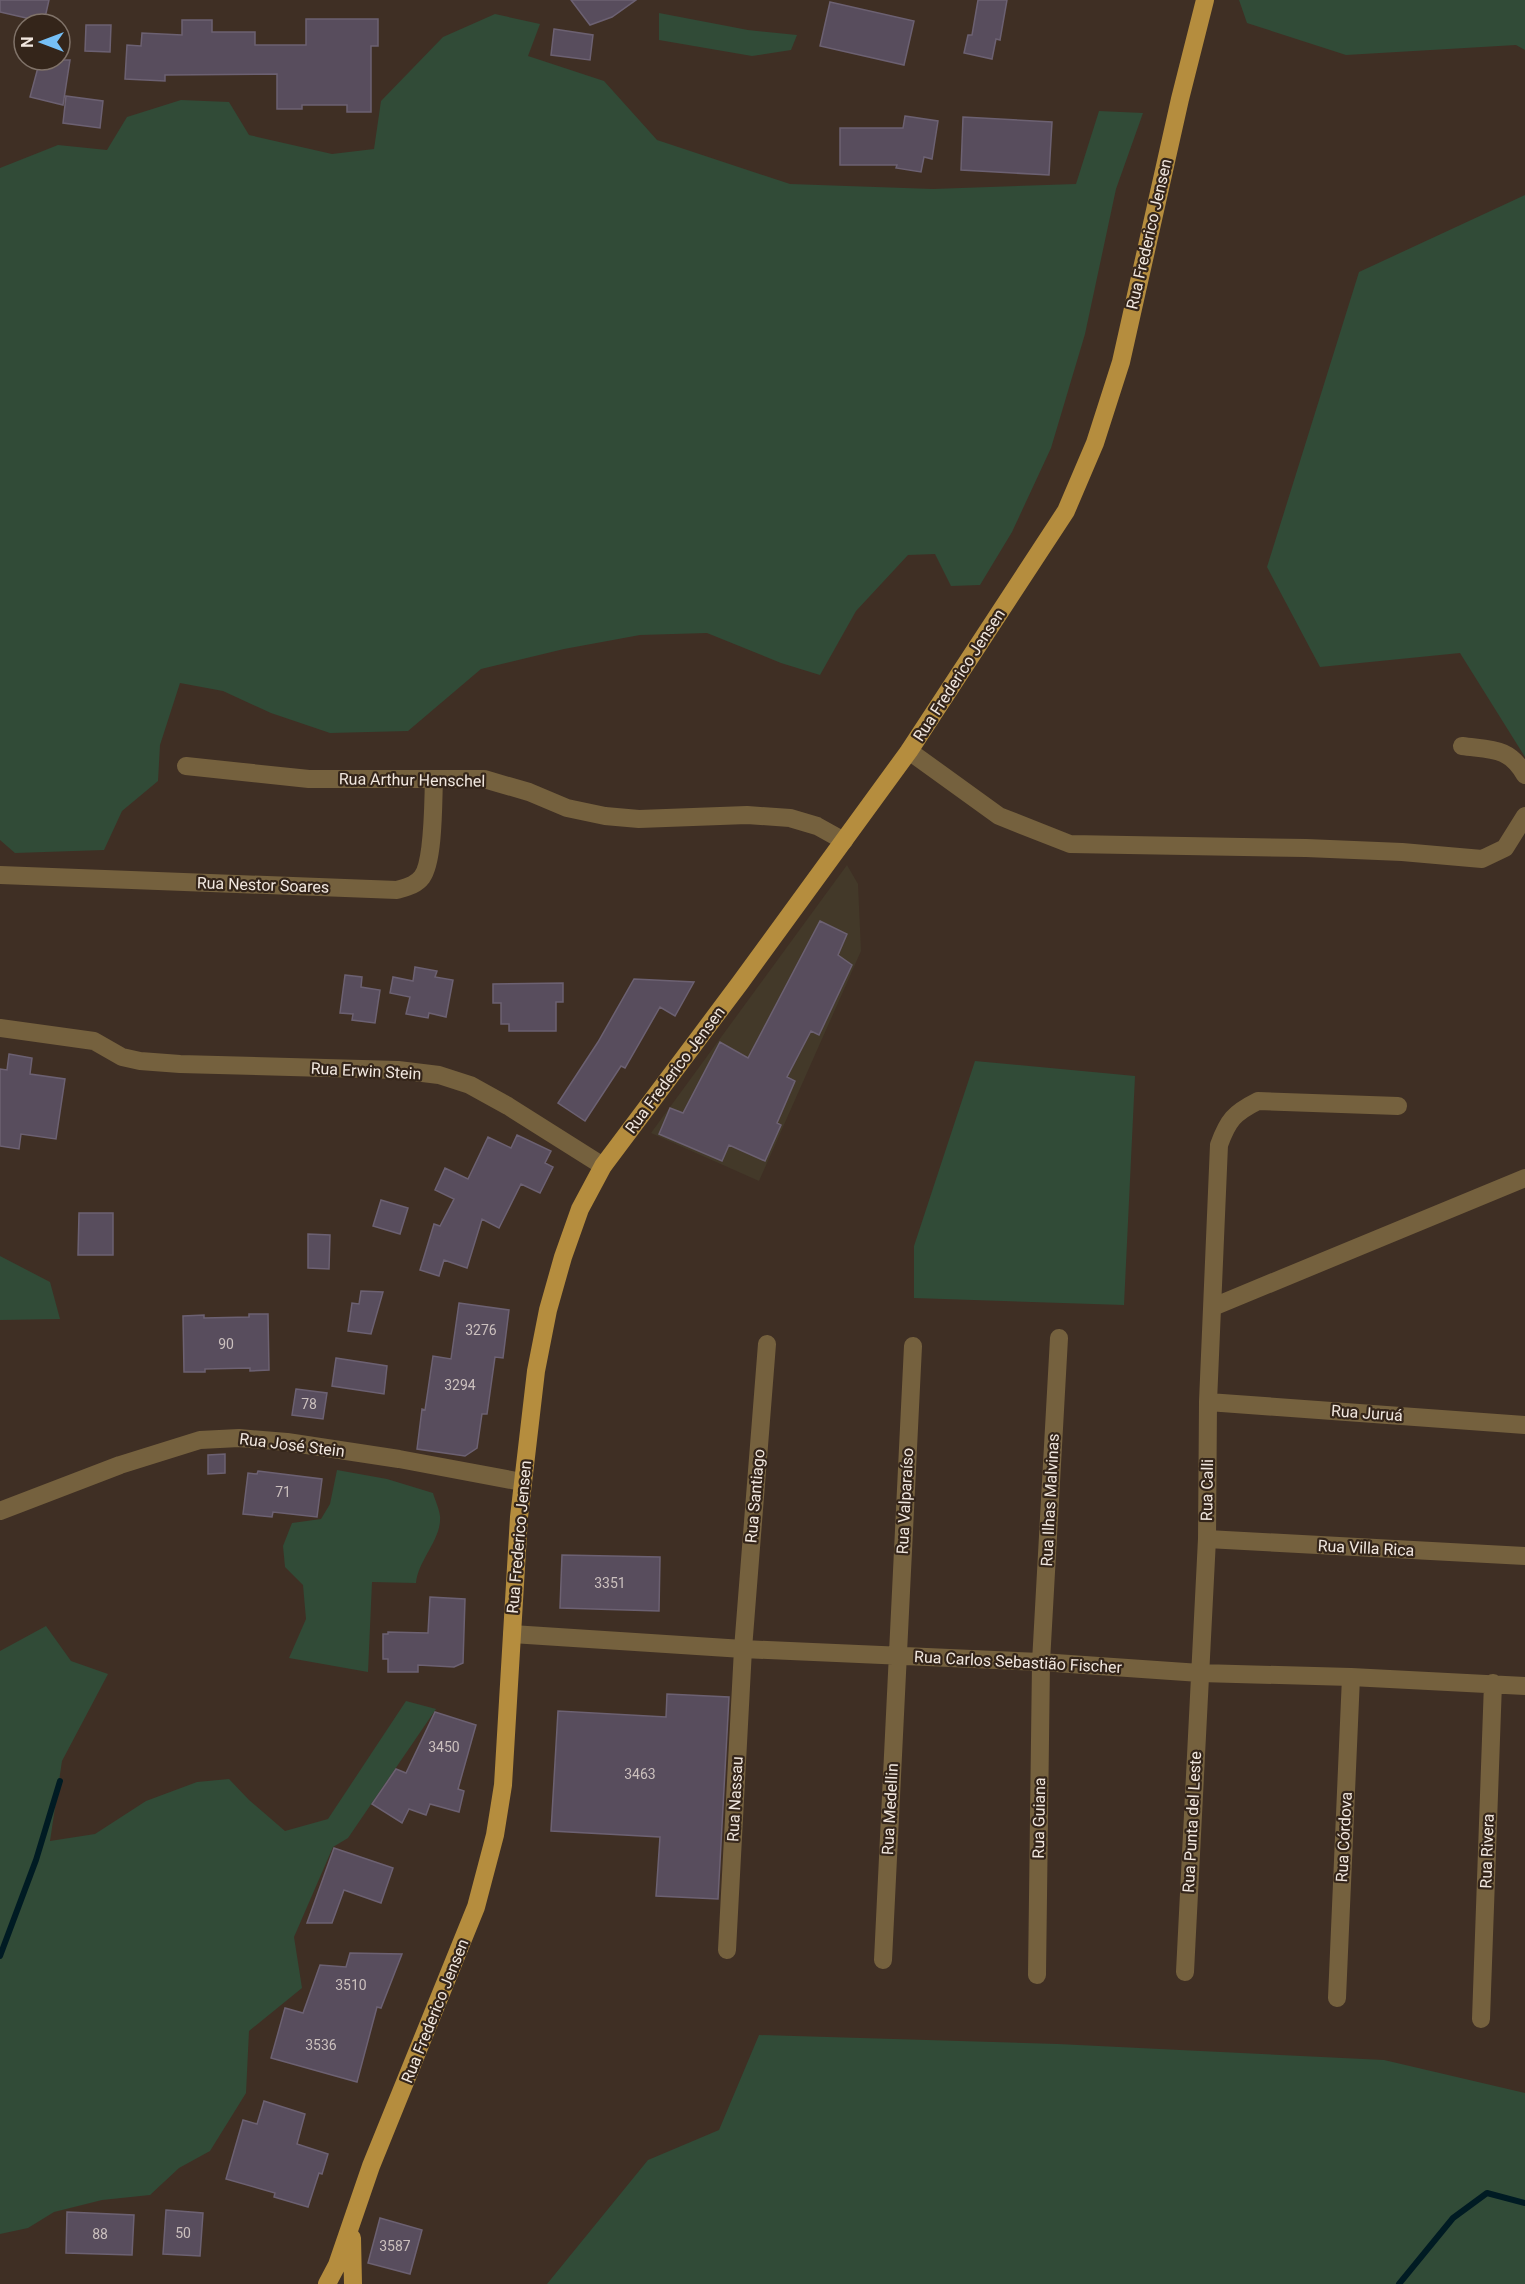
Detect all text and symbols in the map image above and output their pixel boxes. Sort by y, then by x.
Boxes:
north arrow [12,12,72,72]
text: N [18,36,37,48]
street label: Rua Frederico Jensen [1122,157,1176,311]
street label: Rua Frederico Jensen [909,605,1009,745]
street label: Rua Arthur Henschel [339,769,485,791]
street label: Rua Nestor Soares [196,873,330,897]
street label: Rua Frederico Jensen [621,1003,729,1137]
street label: Rua Erwin Stein [310,1059,422,1083]
house number: 3276 [465,1322,497,1338]
house number: 90 [218,1336,234,1352]
house number: 3294 [444,1377,476,1393]
house number: 78 [301,1396,317,1412]
street label: Rua Juruá [1330,1401,1404,1425]
street label: Rua José Stein [238,1429,346,1461]
street label: Rua Ilhas Malvinas [1037,1433,1063,1567]
street label: Rua Valparaíso [893,1447,917,1555]
street label: Rua Santiago [741,1448,769,1544]
street label: Rua Calli [1197,1459,1217,1521]
street label: Rua Frederico Jensen [503,1460,535,1614]
house number: 71 [275,1484,291,1500]
street label: Rua Villa Rica [1317,1536,1415,1560]
house number: 3351 [594,1575,626,1591]
street label: Rua Carlos Sebastião Fischer [914,1647,1123,1677]
house number: 3450 [428,1739,460,1755]
street label: Rua Punta del Leste [1179,1751,1205,1893]
street label: Rua Nassau [723,1756,747,1842]
street label: Rua Medellin [878,1763,902,1855]
house number: 3463 [624,1766,656,1782]
street label: Rua Guiana [1029,1777,1049,1859]
street label: Rua Córdova [1332,1791,1356,1883]
street label: Rua Rivera [1476,1813,1498,1889]
street label: Rua Frederico Jensen [397,1936,473,2086]
house number: 3510 [335,1977,367,1993]
house number: 3536 [305,2037,337,2053]
house number: 50 [175,2225,191,2241]
house number: 88 [92,2226,108,2242]
house number: 3587 [379,2238,411,2254]

